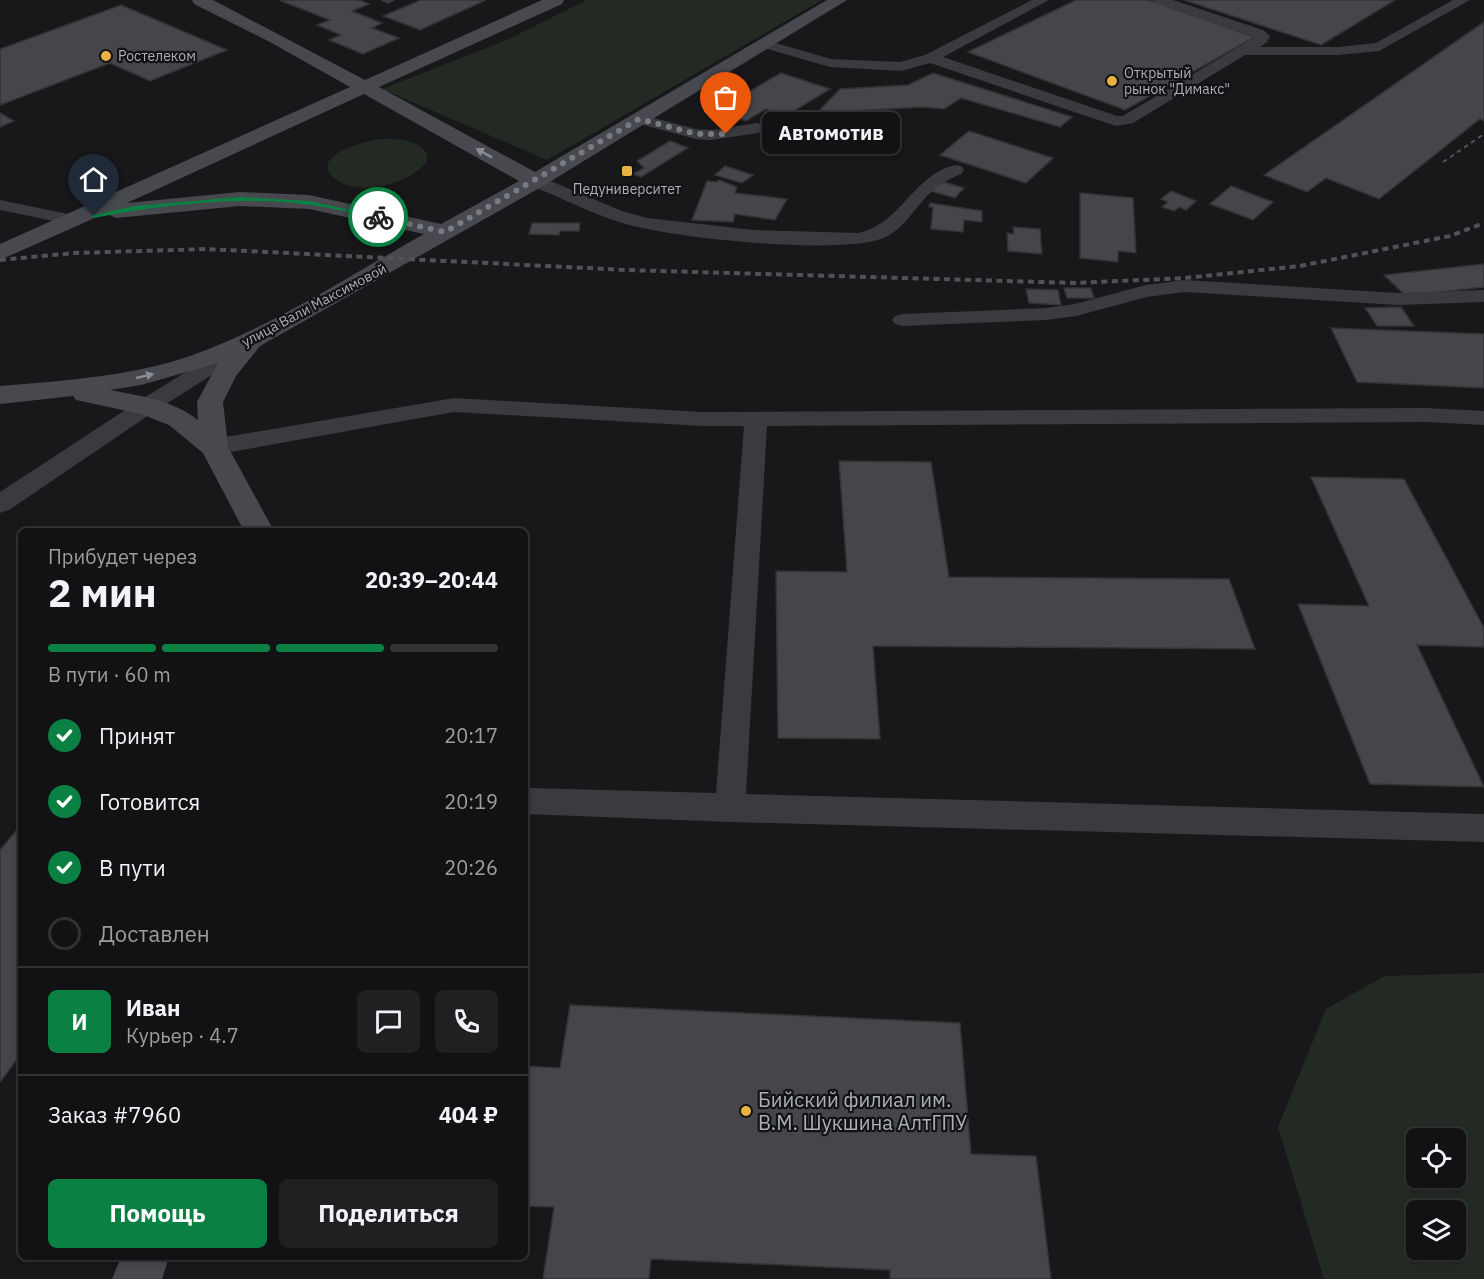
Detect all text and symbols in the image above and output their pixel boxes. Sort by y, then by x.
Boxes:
place label: Ростелеком [118,47,196,65]
marker: Ростелеком [99,49,113,63]
place label: Открытый рынок "Димакс" [1124,64,1230,98]
pin [700,72,751,134]
marker: Открытый рынок "Димакс" [1105,74,1119,88]
icon: bag [709,81,742,114]
callout: Автомотив [762,113,900,155]
text: Автомотив [778,119,884,146]
one-way arrow [475,148,492,158]
pin [68,154,119,216]
icon: home [77,163,110,196]
marker: Педуниверситет [620,164,634,178]
place label: Педуниверситет [573,180,682,198]
courier [348,187,408,247]
icon: bike [362,201,395,234]
street label: улица Вали Максимовой [239,259,389,351]
one-way arrow [136,370,154,380]
text: Прибудет через [48,543,197,570]
text: 20:39–20:44 [365,565,498,594]
text: 2 мин [48,567,157,618]
text: В пути · 60 m [48,661,171,688]
icon: check [48,719,81,752]
text: Принят [99,721,175,750]
text: 20:17 [444,722,498,749]
icon: check [48,785,81,818]
text: Готовится [99,787,200,816]
text: 20:19 [444,788,498,815]
icon: check [48,851,81,884]
text: В пути [99,853,166,882]
text: 20:26 [444,854,498,881]
text: Доставлен [99,919,210,948]
button: chat [357,990,420,1053]
button: phone [435,990,498,1053]
text: Иван [126,993,181,1022]
text: И [72,1007,87,1036]
text: Курьер · 4.7 [126,1022,239,1049]
place label: Бийский филиал им. В.М. Шукшина АлтГПУ [758,1086,967,1136]
text: Заказ #7960 [48,1100,181,1129]
text: 404 ₽ [439,1100,498,1129]
marker: Бийский филиал им. В.М. Шукшина АлтГПУ [739,1104,753,1118]
map controls [1406,1128,1466,1260]
button: locate [1406,1128,1466,1188]
button: Помощь [48,1179,267,1248]
button: Поделиться [279,1179,498,1248]
button: layers [1406,1200,1466,1260]

